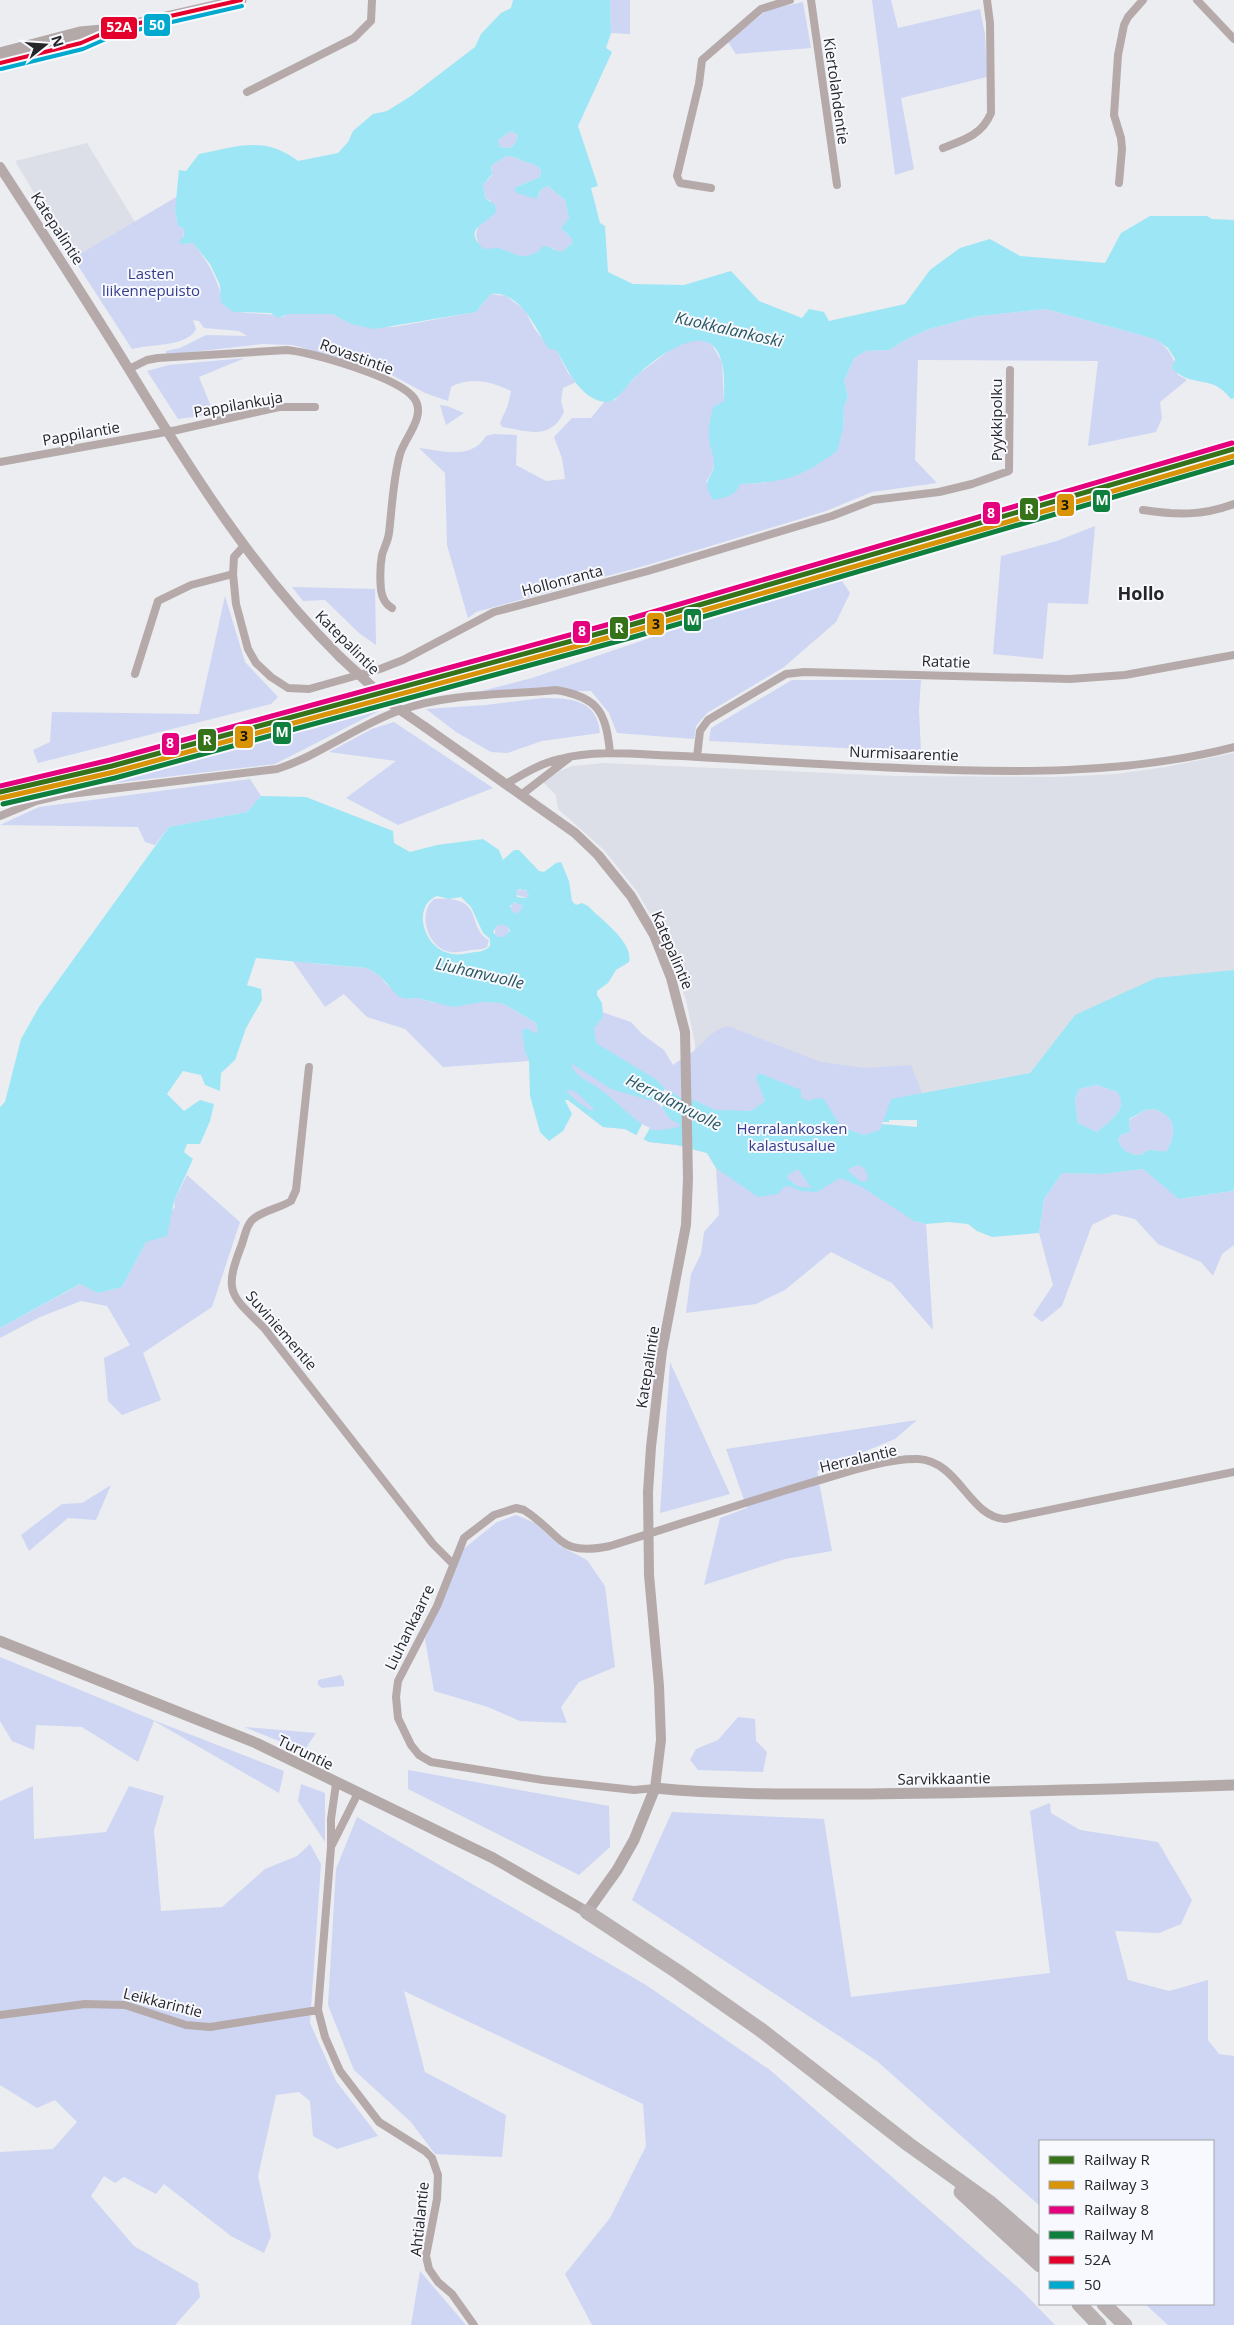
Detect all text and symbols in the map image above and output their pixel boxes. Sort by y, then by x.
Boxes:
line badge: 50 [143,13,171,37]
text: 50 [149,15,165,34]
line badge: 52A [100,16,138,40]
text: 52A [106,17,132,36]
north arrow [20,20,70,70]
text: N [47,33,69,49]
street label: Kiertolahdentie [820,36,854,146]
street label: Katepalintie [27,188,89,268]
park label: Lasten liikennepuisto [102,263,200,300]
water label: Kuokkalankoski [673,306,786,352]
street label: Rovastintie [317,333,397,379]
street label: Pyykkipolku [986,379,1006,461]
street label: Pappilankuja [192,386,284,422]
street label: Pappilantie [41,416,121,450]
line badge: M [1092,489,1111,513]
text: M [1095,490,1109,509]
line badge: 3 [1056,493,1075,517]
text: 3 [1061,495,1069,514]
line badge: R [1019,497,1039,521]
text: R [1024,499,1034,518]
line badge: 8 [982,501,1001,525]
text: 8 [987,503,995,522]
street label: Hollonranta [519,560,605,600]
district label: Hollo [1117,581,1165,605]
street label: Katepalintie [312,606,384,678]
line badge: M [683,608,702,632]
text: M [686,610,700,629]
line badge: 3 [646,612,665,636]
text: 3 [652,614,660,633]
line badge: R [609,616,629,640]
text: R [614,618,624,637]
line badge: 8 [572,620,591,644]
text: 8 [578,621,586,640]
street label: Ratatie [921,650,971,672]
line badge: M [272,721,292,745]
text: M [275,722,289,741]
line badge: 3 [234,725,254,749]
text: 3 [240,726,248,745]
line badge: R [197,728,217,752]
text: R [202,730,212,749]
line badge: 8 [161,732,180,756]
text: 8 [166,733,174,752]
street label: Nurmisaarentie [849,741,959,765]
street label: Katepalintie [648,908,698,992]
water label: Liuhanvuolle [434,952,526,994]
water label: Herralanvuolle [622,1068,726,1136]
park label: Herralankosken kalastusalue [737,1118,847,1155]
street label: Suviniementie [242,1286,322,1374]
street label: Katepalintie [631,1324,663,1410]
street label: Herralantie [817,1439,899,1477]
street label: Liuhankaarre [380,1581,438,1673]
street label: Turuntie [275,1730,337,1774]
street label: Sarvikkaantie [897,1767,991,1789]
street label: Leikkarintie [121,1983,205,2021]
legend [1039,2140,1214,2305]
text: Railway R [1084,2149,1151,2169]
text: Railway 3 [1084,2174,1149,2194]
street label: Ahtialantie [405,2181,433,2257]
text: Railway 8 [1084,2199,1149,2219]
text: Railway M [1084,2224,1154,2244]
text: 52A [1084,2249,1111,2269]
text: 50 [1084,2274,1101,2294]

